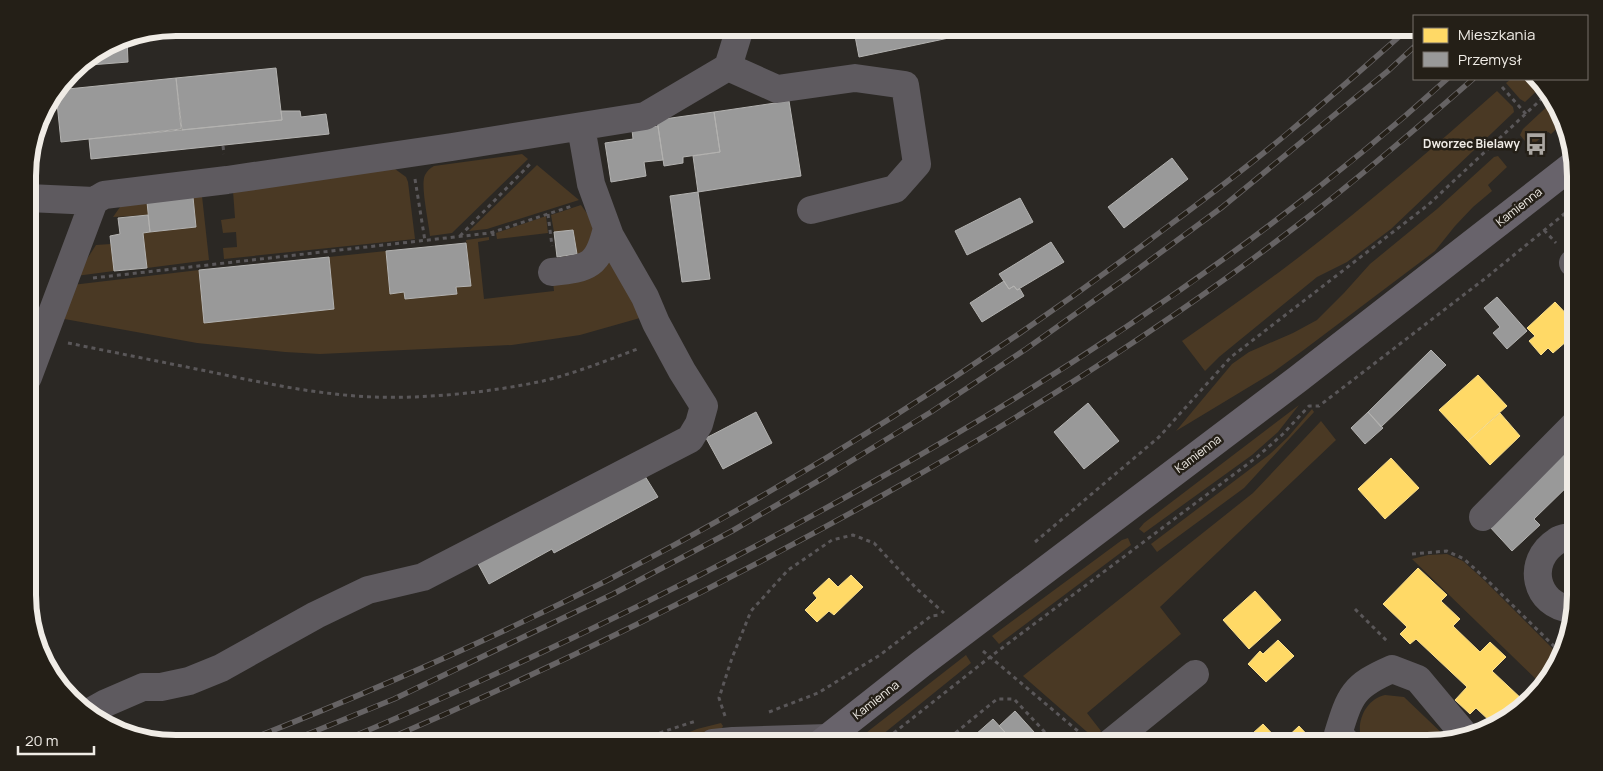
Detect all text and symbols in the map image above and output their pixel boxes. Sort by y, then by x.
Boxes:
legend [1413,15,1588,80]
text: Mieszkania [1458,24,1535,45]
text: Przemysł [1458,49,1523,70]
bus stop icon: Dworzec Bielawy [1523,131,1549,157]
place label: Dworzec Bielawy [1423,135,1520,152]
street label: Kamienna [1492,183,1545,230]
street label: Kamienna [1171,430,1225,477]
street label: Kamienna [849,676,902,723]
scale bar [18,724,94,756]
text: 20 m [25,730,58,751]

